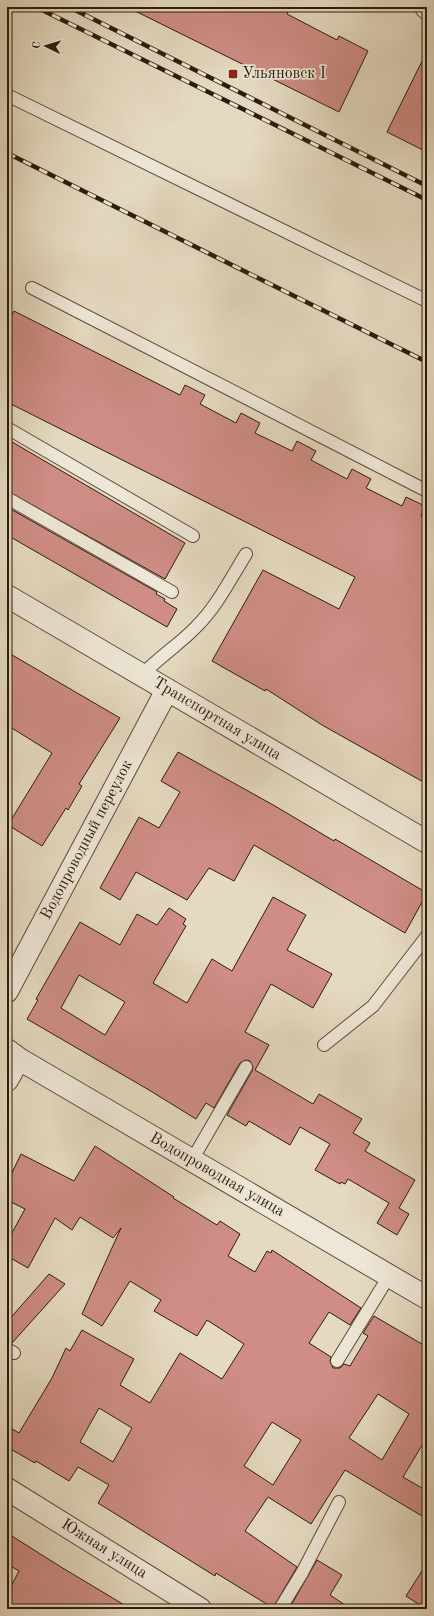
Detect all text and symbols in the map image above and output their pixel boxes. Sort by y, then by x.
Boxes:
north arrow [26,26,66,66]
text: С [32,41,43,49]
place label: Ульяновск I [242,66,326,82]
marker: Ульяновск I [227,68,239,80]
street label: Транспортная улица [150,674,284,764]
street label: Водопроводный переулок [38,758,136,922]
street label: Водопроводная улица [147,1130,287,1220]
street label: Южная улица [58,1516,150,1582]

